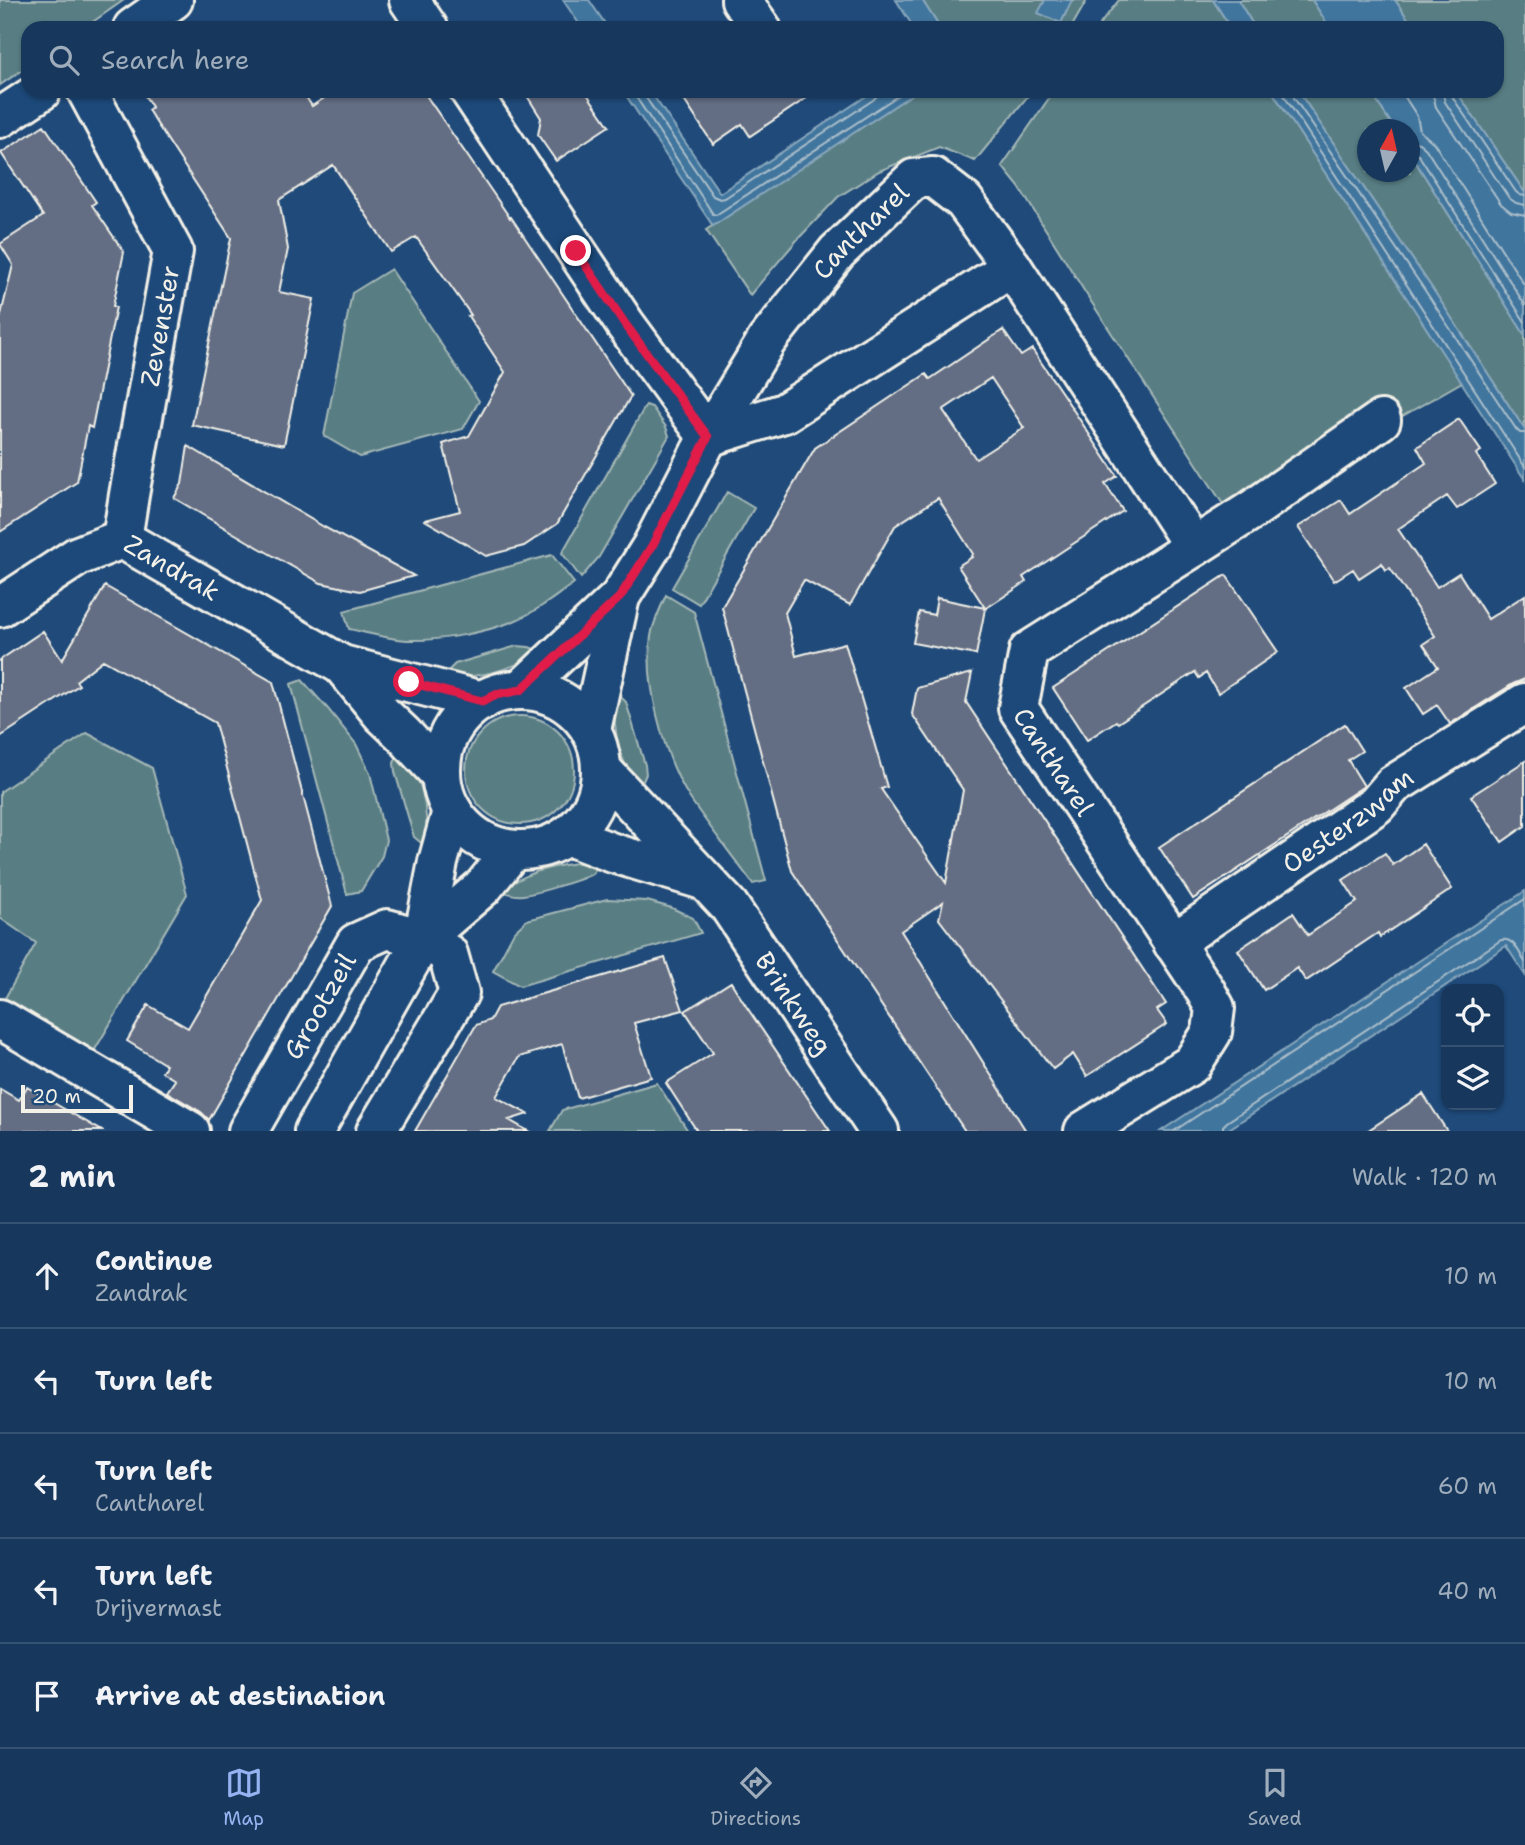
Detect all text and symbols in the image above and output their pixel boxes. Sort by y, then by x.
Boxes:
search box [21,21,1504,98]
icon: search [45,41,83,79]
text: Search here [101,42,250,77]
north arrow [1357,119,1420,182]
street label: Cantharel [804,175,916,286]
route end [560,235,591,266]
street label: Zevenster [132,263,187,389]
street label: Zandrak [118,526,227,609]
route start [393,666,424,697]
street label: Cantharel [1005,700,1103,823]
street label: Oesterzwam [1275,759,1420,881]
street label: Brinkweg [747,945,841,1061]
street label: Grootzeil [275,946,364,1066]
map controls [1441,984,1504,1110]
button: locate [1441,984,1504,1047]
button: layers [1441,1047,1504,1110]
scale bar [21,1082,133,1114]
text: 20 m [32,1084,81,1109]
text: 2 min [28,1156,115,1197]
text: Walk · 120 m [1352,1162,1497,1192]
text: Continue [95,1243,213,1278]
icon: ahead [28,1257,66,1295]
text: 10 m [1444,1261,1497,1291]
text: Zandrak [95,1278,188,1308]
icon: left [28,1362,66,1400]
text: Turn left [95,1363,212,1398]
text: 10 m [1444,1366,1497,1396]
text: Turn left [95,1453,212,1488]
icon: left [28,1467,66,1505]
text: 60 m [1438,1471,1497,1501]
text: Cantharel [95,1488,204,1518]
text: Turn left [95,1558,212,1593]
icon: left [28,1572,66,1610]
text: 40 m [1437,1576,1497,1606]
text: Drijvermast [95,1593,222,1623]
icon: arrive [28,1677,66,1715]
text: Arrive at destination [95,1678,385,1713]
tab: Map [223,1764,264,1831]
tab: Directions [711,1764,801,1831]
tab: Saved [1248,1764,1302,1831]

